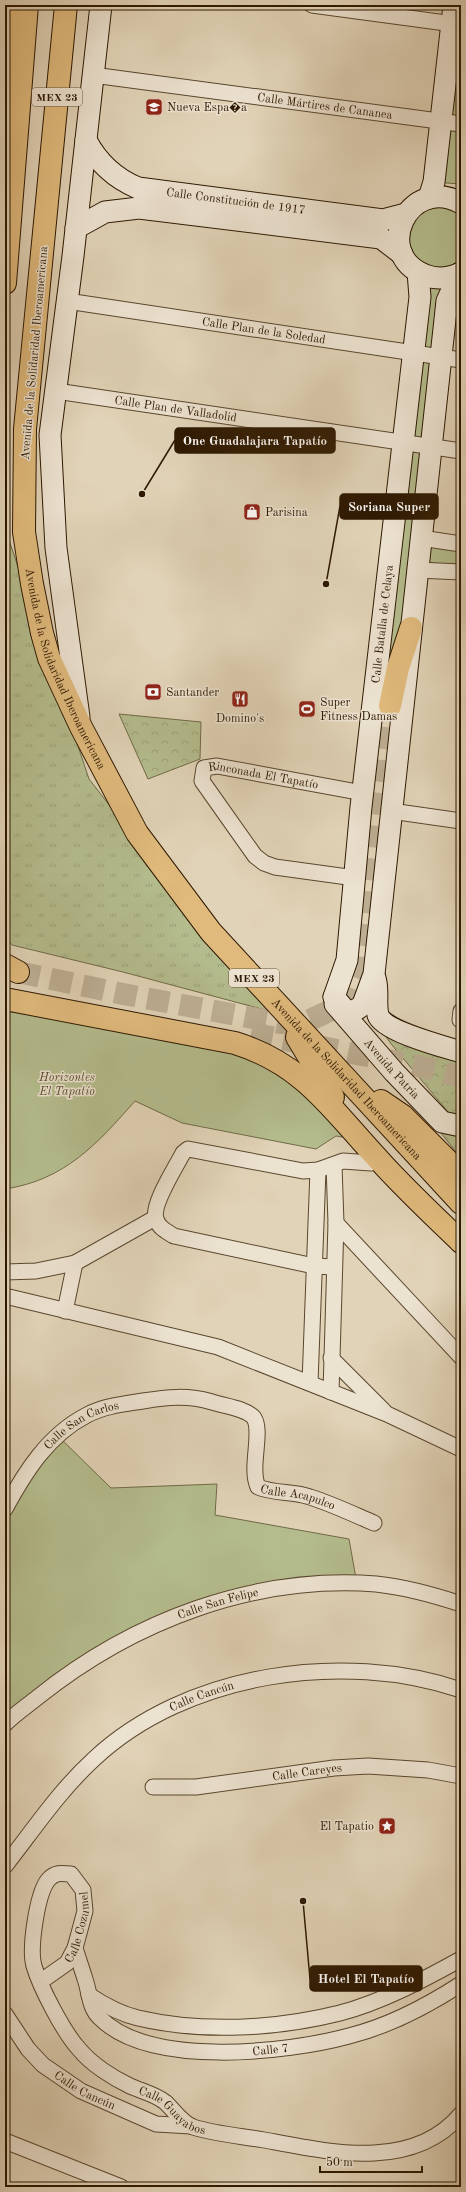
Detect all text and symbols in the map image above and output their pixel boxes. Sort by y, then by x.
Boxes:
road number: MEX 23 [32,88,82,106]
street label: Calle Mártires de Cananea [256,92,393,122]
school or university icon: Nueva Espa�a [144,97,164,117]
place label: Nueva Espa�a [167,101,247,114]
street label: Calle Constitución de 1917 [165,187,306,217]
street label: Avenida de la Solidaridad Iberoamericana [20,246,50,461]
street label: Calle Plan de la Soledad [201,316,326,347]
street label: Calle Plan de Valladolid [114,395,237,425]
callout: One Guadalajara Tapatío [175,428,335,453]
text: One Guadalajara Tapatío [183,435,327,448]
callout: Soriana Super [340,494,438,519]
text: Soriana Super [348,501,430,514]
shop icon: Parisina [242,502,262,522]
place label: Parisina [265,507,308,519]
street label: Calle Batalla de Celaya [370,564,396,684]
street label: Avenida de la Solidaridad Iberoamericana [23,567,107,772]
bank icon: Santander [143,682,163,702]
place label: Santander [166,687,219,699]
restaurant icon: Domino's [230,689,250,709]
place label: Super Fitness Damas [320,697,397,723]
sports icon: Super Fitness Damas [297,699,317,719]
place label: Domino's [216,713,264,725]
street label: Rinconada El Tapatío [207,761,319,792]
road number: MEX 23 [229,969,279,987]
street label: Avenida de la Solidaridad Iberoamericana [269,997,423,1163]
street label: Avenida Patria [361,1037,422,1102]
park label: Horizontes El Tapatío [38,1072,95,1098]
street label: Calle San Carlos [42,1400,120,1452]
street label: Calle Acapulco [259,1483,337,1513]
street label: Calle San Felipe [176,1587,260,1622]
street label: Calle Cancún [168,1680,236,1714]
street label: Calle Careyes [271,1763,342,1783]
place icon: El Tapatio [377,1816,397,1836]
place label: El Tapatio [320,1821,374,1833]
street label: Calle Cozumel [63,1891,92,1965]
callout: Hotel El Tapatío [310,1966,422,1991]
text: Hotel El Tapatío [318,1973,414,1986]
street label: Calle 7 [252,2043,289,2058]
street label: Calle Cancún [52,2069,117,2113]
street label: Calle Guayabos [137,2085,207,2137]
scale bar [320,2148,422,2174]
text: 50 m [326,2156,353,2169]

